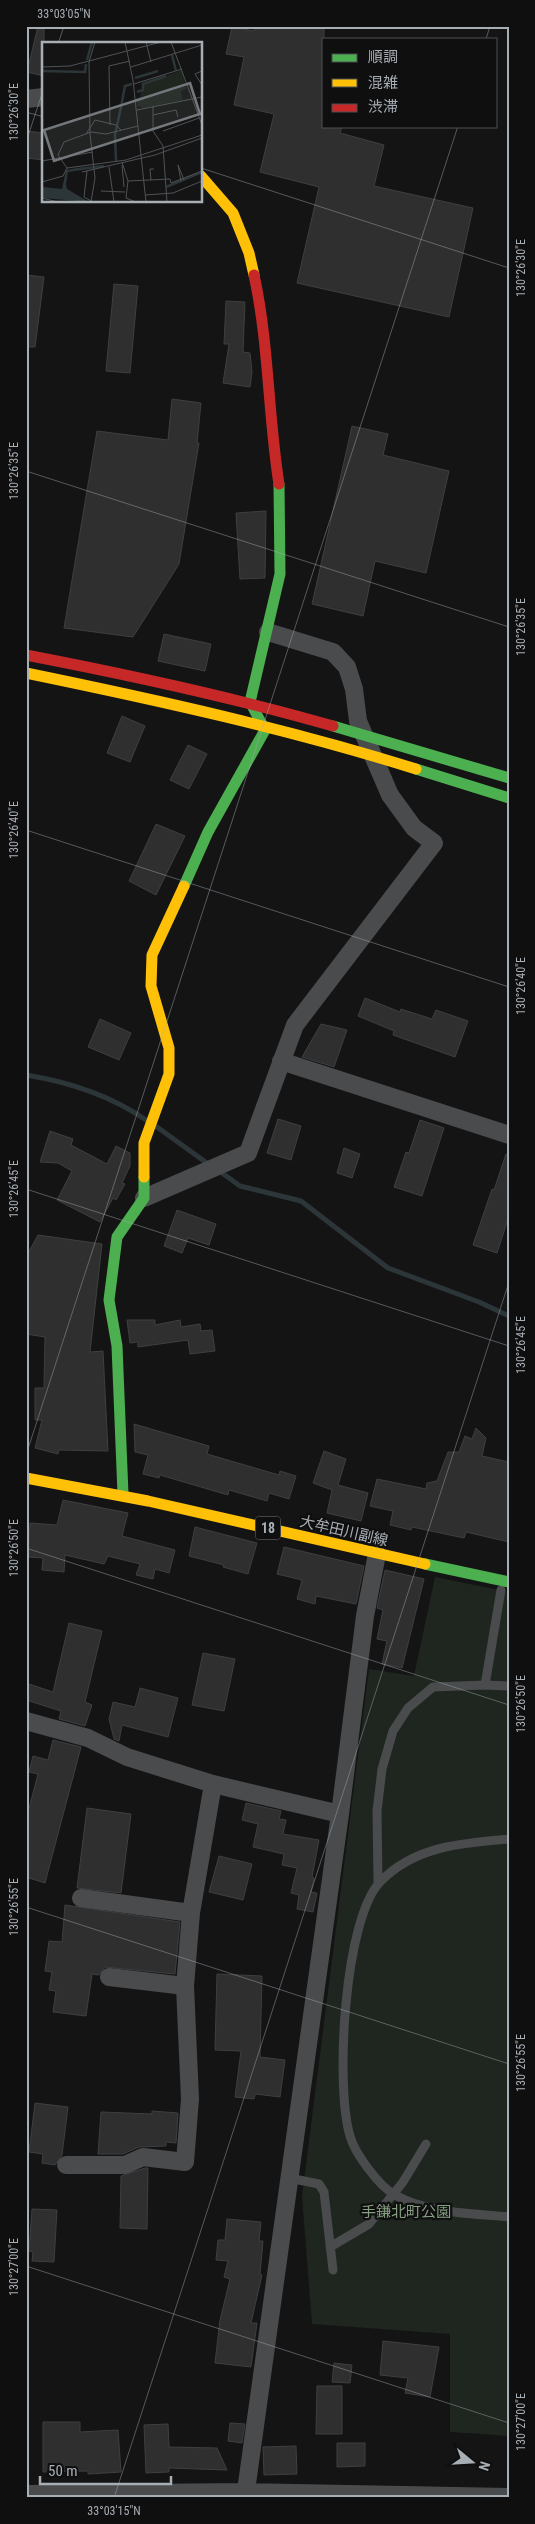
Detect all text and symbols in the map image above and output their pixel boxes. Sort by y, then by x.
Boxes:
text: 33°03'05"N [37,7,91,21]
legend [322,38,498,128]
inset map [42,42,202,202]
text: 順調 [368,48,398,66]
text: 混雑 [368,74,398,92]
text: 130°26'30"E [7,83,21,141]
text: 渋滞 [368,98,398,116]
text: 130°26'30"E [514,239,528,297]
text: 130°26'35"E [7,442,21,500]
text: 130°26'35"E [514,598,528,656]
text: 130°26'40"E [7,801,21,859]
text: 130°26'40"E [514,957,528,1015]
text: 130°26'45"E [7,1160,21,1218]
text: 130°26'45"E [514,1316,528,1374]
street label: 大牟田川副線 [298,1512,390,1550]
road number: 18 [256,1516,280,1540]
text: 130°26'50"E [7,1519,21,1577]
text: 130°26'50"E [514,1675,528,1733]
text: 130°26'55"E [7,1878,21,1936]
text: 130°26'55"E [514,2034,528,2092]
park label: 手鎌北町公園 [361,2203,451,2221]
text: 130°27'00"E [7,2238,21,2296]
text: 130°27'00"E [514,2393,528,2451]
north arrow [448,2436,498,2486]
scale bar [40,2454,171,2486]
text: N [475,2459,493,2473]
text: 50 m [48,2462,78,2480]
text: 33°03'15"N [87,2504,141,2518]

